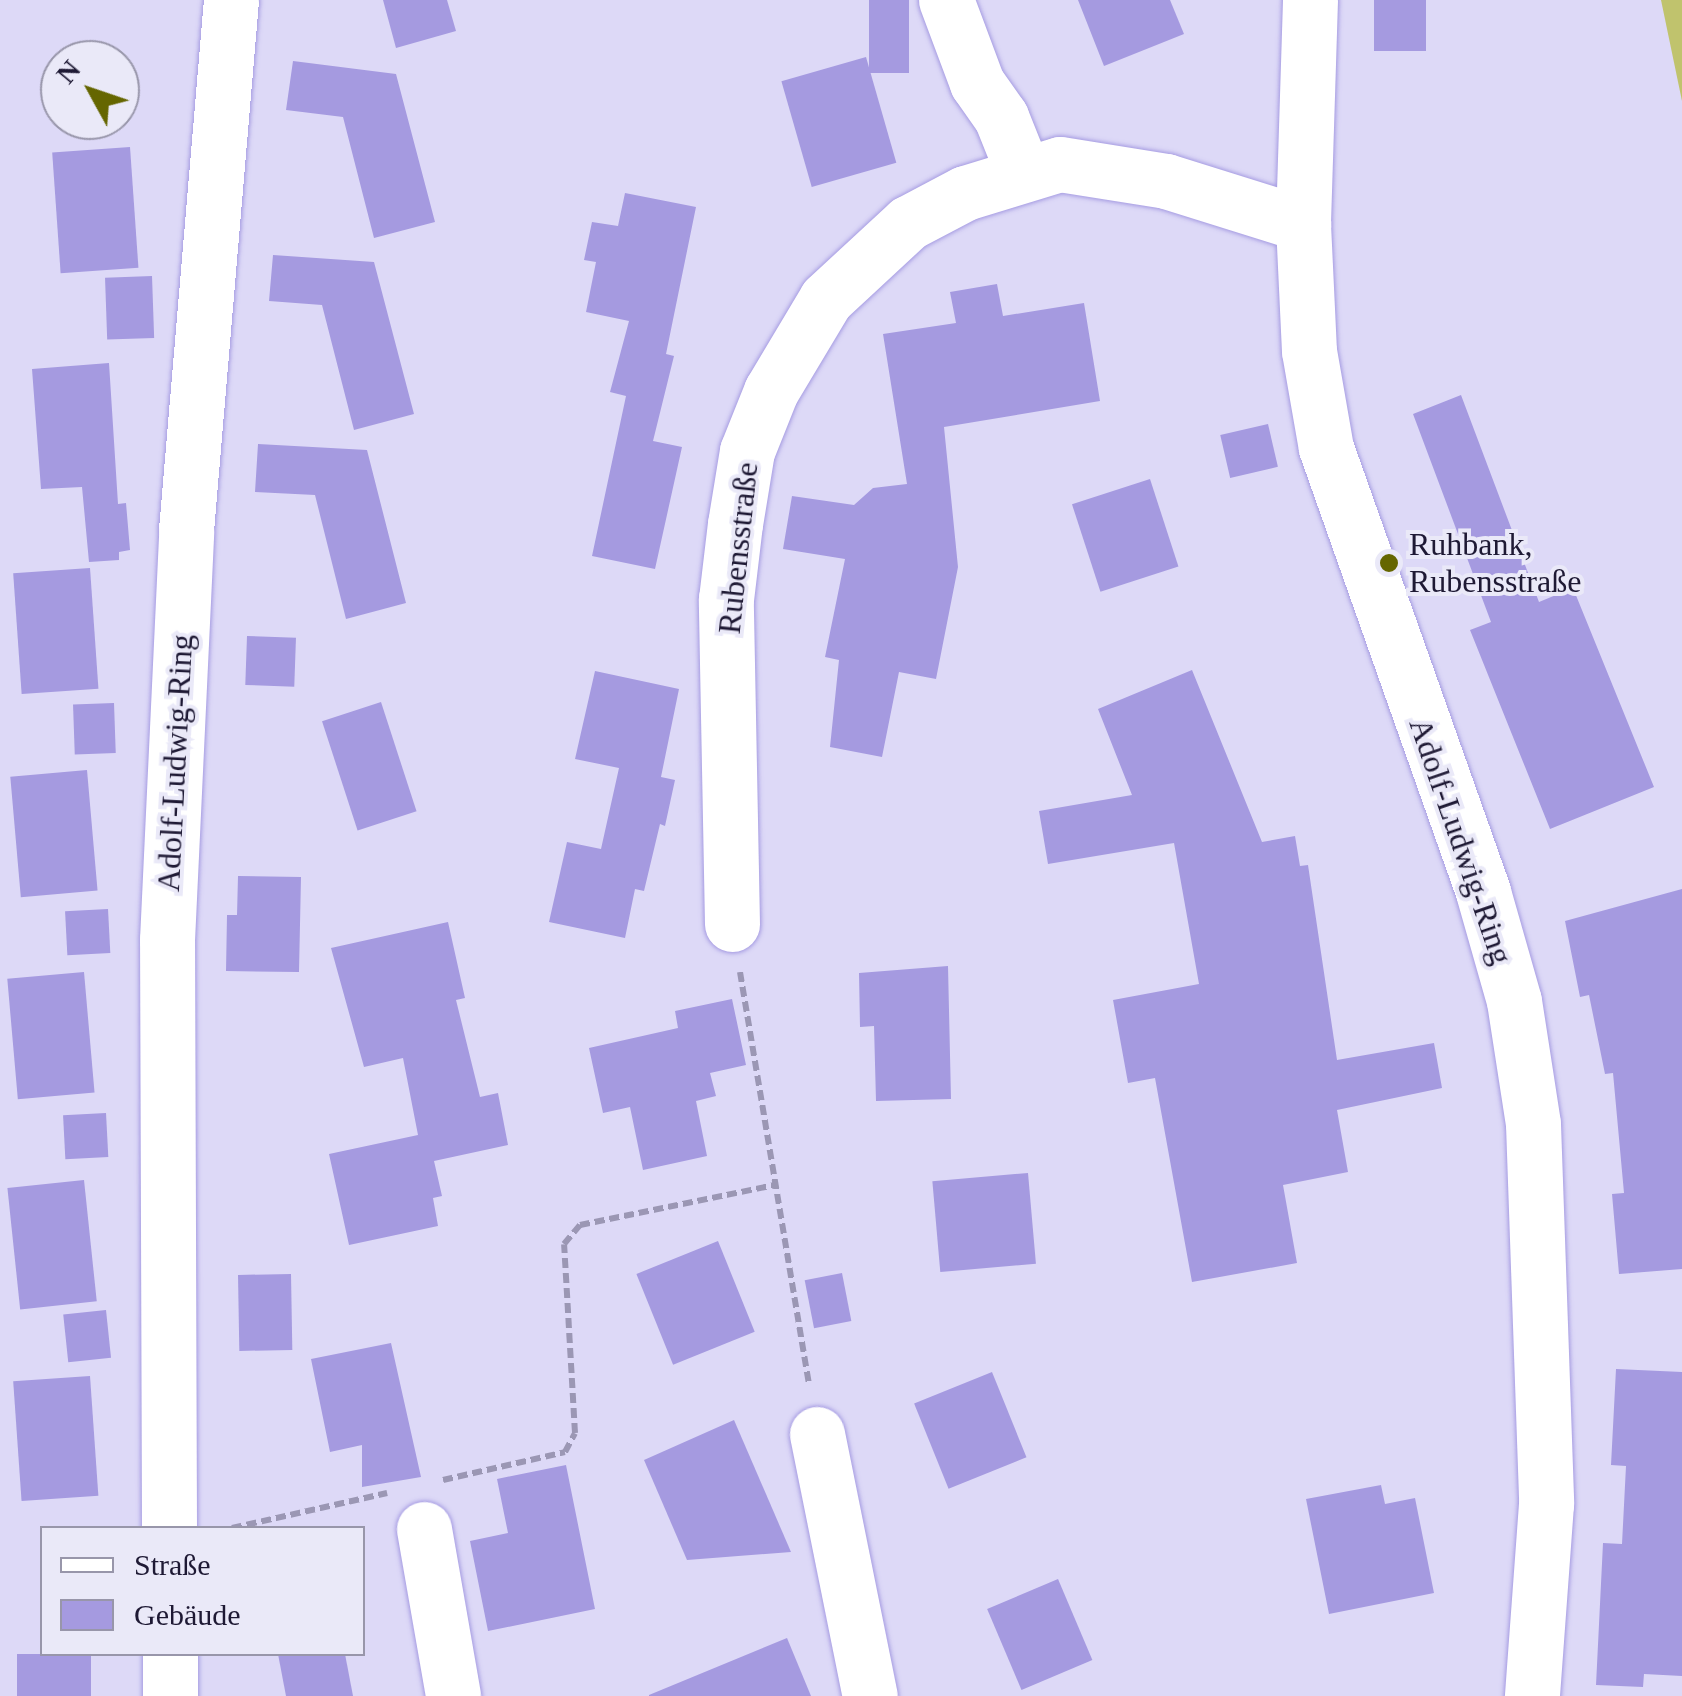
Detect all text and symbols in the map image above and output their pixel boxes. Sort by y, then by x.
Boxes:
north arrow [40,40,140,140]
text: N [50,54,87,89]
street label: Rubensstraße [710,460,766,636]
place label: Ruhbank, Rubensstraße [1409,526,1581,601]
marker: Ruhbank, Rubensstraße [1378,552,1400,574]
street label: Adolf-Ludwig-Ring [149,633,201,893]
street label: Adolf-Ludwig-Ring [1401,713,1521,969]
legend [40,1526,365,1656]
text: Straße [134,1548,211,1581]
text: Gebäude [134,1598,241,1631]

